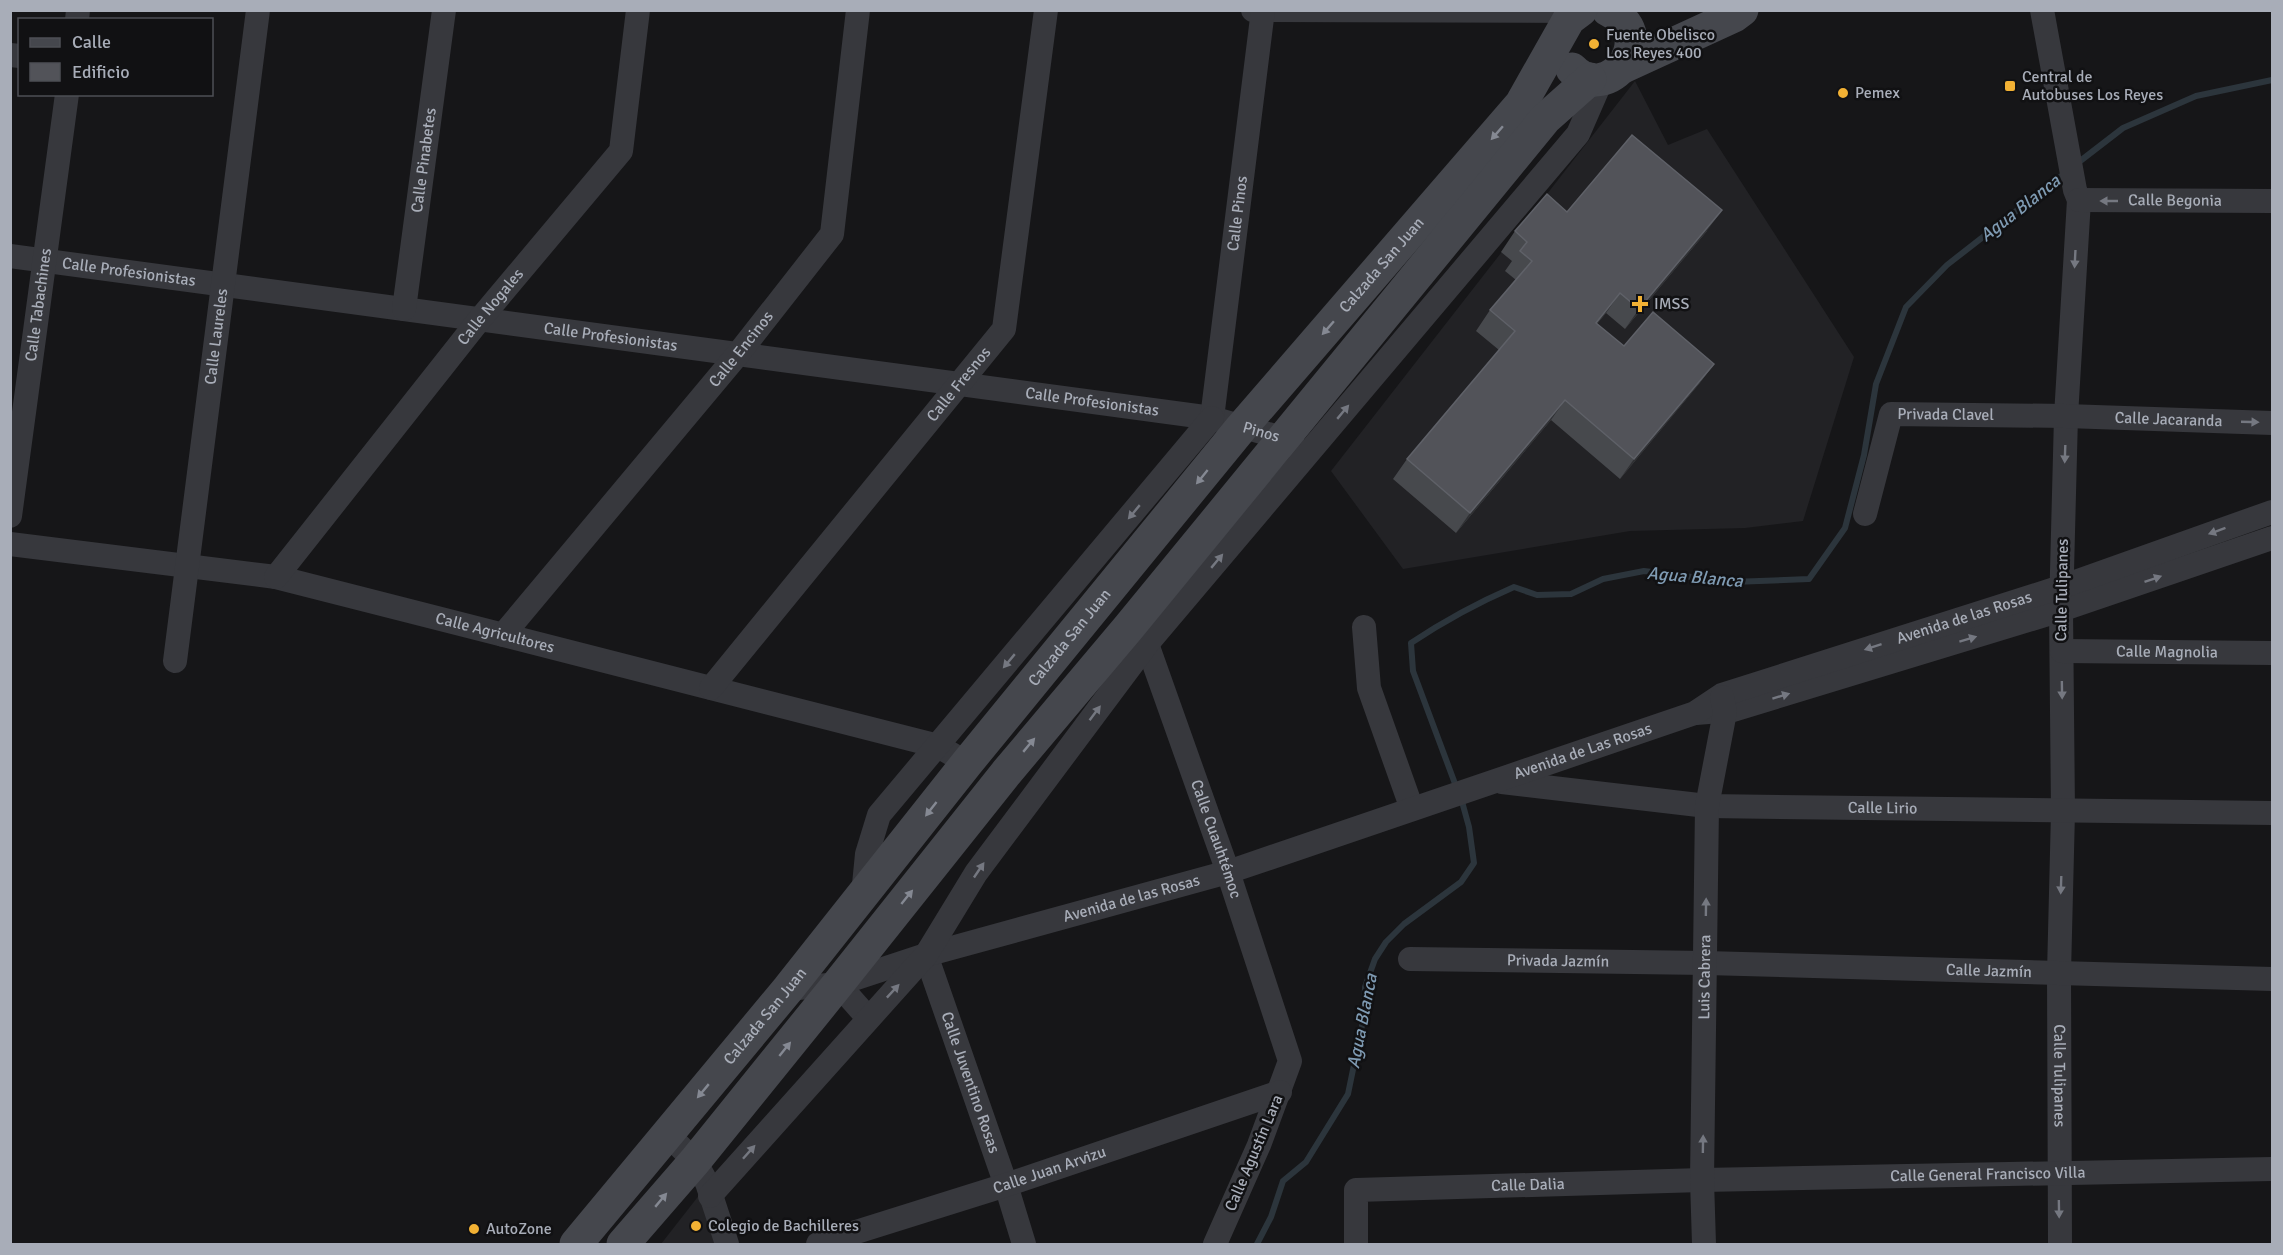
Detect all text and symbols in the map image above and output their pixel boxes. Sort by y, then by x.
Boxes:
legend [18,18,213,96]
place label: Fuente Obelisco Los Reyes 400 [1606,25,1715,63]
text: Calle [72,31,111,53]
marker: Fuente Obelisco Los Reyes 400 [1587,37,1601,51]
text: Edificio [72,61,130,83]
place label: Central de Autobuses Los Reyes [2022,67,2163,105]
marker: Central de Autobuses Los Reyes [2003,79,2017,93]
place label: Pemex [1855,83,1900,103]
marker: Pemex [1836,86,1850,100]
street label: Calle Pinabetes [407,107,441,214]
one-way arrow [1491,125,1504,140]
water label: Agua Blanca [1975,169,2065,246]
street label: Calle Pinos [1223,175,1252,252]
street label: Calle Begonia [2128,190,2222,211]
one-way arrow [2100,196,2119,205]
street label: Calzada San Juan [1335,213,1429,317]
street label: Calle Tabachines [21,247,56,363]
one-way arrow [2071,249,2080,268]
street label: Calle Profesionistas [61,253,197,291]
street label: Calle Nogales [453,264,528,349]
street label: Calle Laureles [200,287,232,386]
place label: IMSS [1654,294,1690,314]
marker: IMSS [1631,295,1649,313]
street label: Calle Encinos [704,307,778,391]
street label: Calle Profesionistas [542,318,679,356]
one-way arrow [1322,320,1335,335]
street label: Calle Fresnos [922,343,995,426]
street label: Calle Profesionistas [1024,383,1160,421]
street label: Privada Clavel [1897,404,1994,425]
one-way arrow [1336,405,1349,420]
street label: Calle Jacaranda [2114,408,2223,431]
street label: Pinos [1240,417,1282,447]
one-way arrow [2241,418,2260,427]
one-way arrow [2060,444,2070,463]
one-way arrow [1196,469,1208,484]
one-way arrow [1128,504,1141,519]
one-way arrow [2208,527,2226,537]
street label: Calle Tulipanes [2051,538,2073,642]
one-way arrow [1210,554,1223,569]
water label: Agua Blanca [1646,562,1745,592]
one-way arrow [2144,573,2162,583]
street label: Calzada San Juan [1024,585,1115,690]
street label: Avenida de las Rosas [1894,587,2034,649]
street label: Calle Agricultores [433,608,557,658]
one-way arrow [1959,634,1977,643]
street label: Calle Magnolia [2116,642,2218,662]
one-way arrow [1864,643,1882,652]
one-way arrow [1002,653,1015,669]
one-way arrow [2057,681,2067,700]
one-way arrow [1772,691,1790,700]
one-way arrow [1089,706,1101,722]
street label: Avenida de Las Rosas [1511,718,1655,784]
one-way arrow [1022,738,1035,753]
street label: Calle Cuauhtémoc [1186,777,1246,901]
street label: Calle Lirio [1848,798,1917,819]
one-way arrow [925,801,938,817]
one-way arrow [973,862,985,878]
street label: Avenida de las Rosas [1061,870,1202,927]
one-way arrow [2056,876,2066,895]
one-way arrow [900,889,913,905]
one-way arrow [1701,898,1711,917]
street label: Luis Cabrera [1694,934,1715,1020]
street label: Privada Jazmín [1507,950,1609,972]
street label: Calle Jazmín [1945,960,2032,982]
street label: Calzada San Juan [719,964,811,1069]
water label: Agua Blanca [1342,971,1382,1070]
one-way arrow [886,984,899,999]
street label: Calle Juventino Rosas [936,1009,1004,1156]
street label: Calle Tulipanes [2049,1024,2070,1127]
one-way arrow [779,1042,791,1057]
one-way arrow [696,1083,709,1099]
street label: Calle Agustín Lara [1220,1092,1288,1214]
one-way arrow [1698,1135,1708,1154]
street label: Calle Juan Arvizu [990,1142,1109,1198]
one-way arrow [742,1145,756,1160]
street label: Calle General Francisco Villa [1890,1163,2086,1186]
street label: Calle Dalia [1491,1174,1565,1196]
one-way arrow [654,1193,667,1208]
one-way arrow [2054,1199,2064,1218]
place label: Colegio de Bachilleres [708,1216,859,1236]
place label: AutoZone [486,1219,552,1239]
marker: Colegio de Bachilleres [689,1219,703,1233]
marker: AutoZone [467,1222,481,1236]

